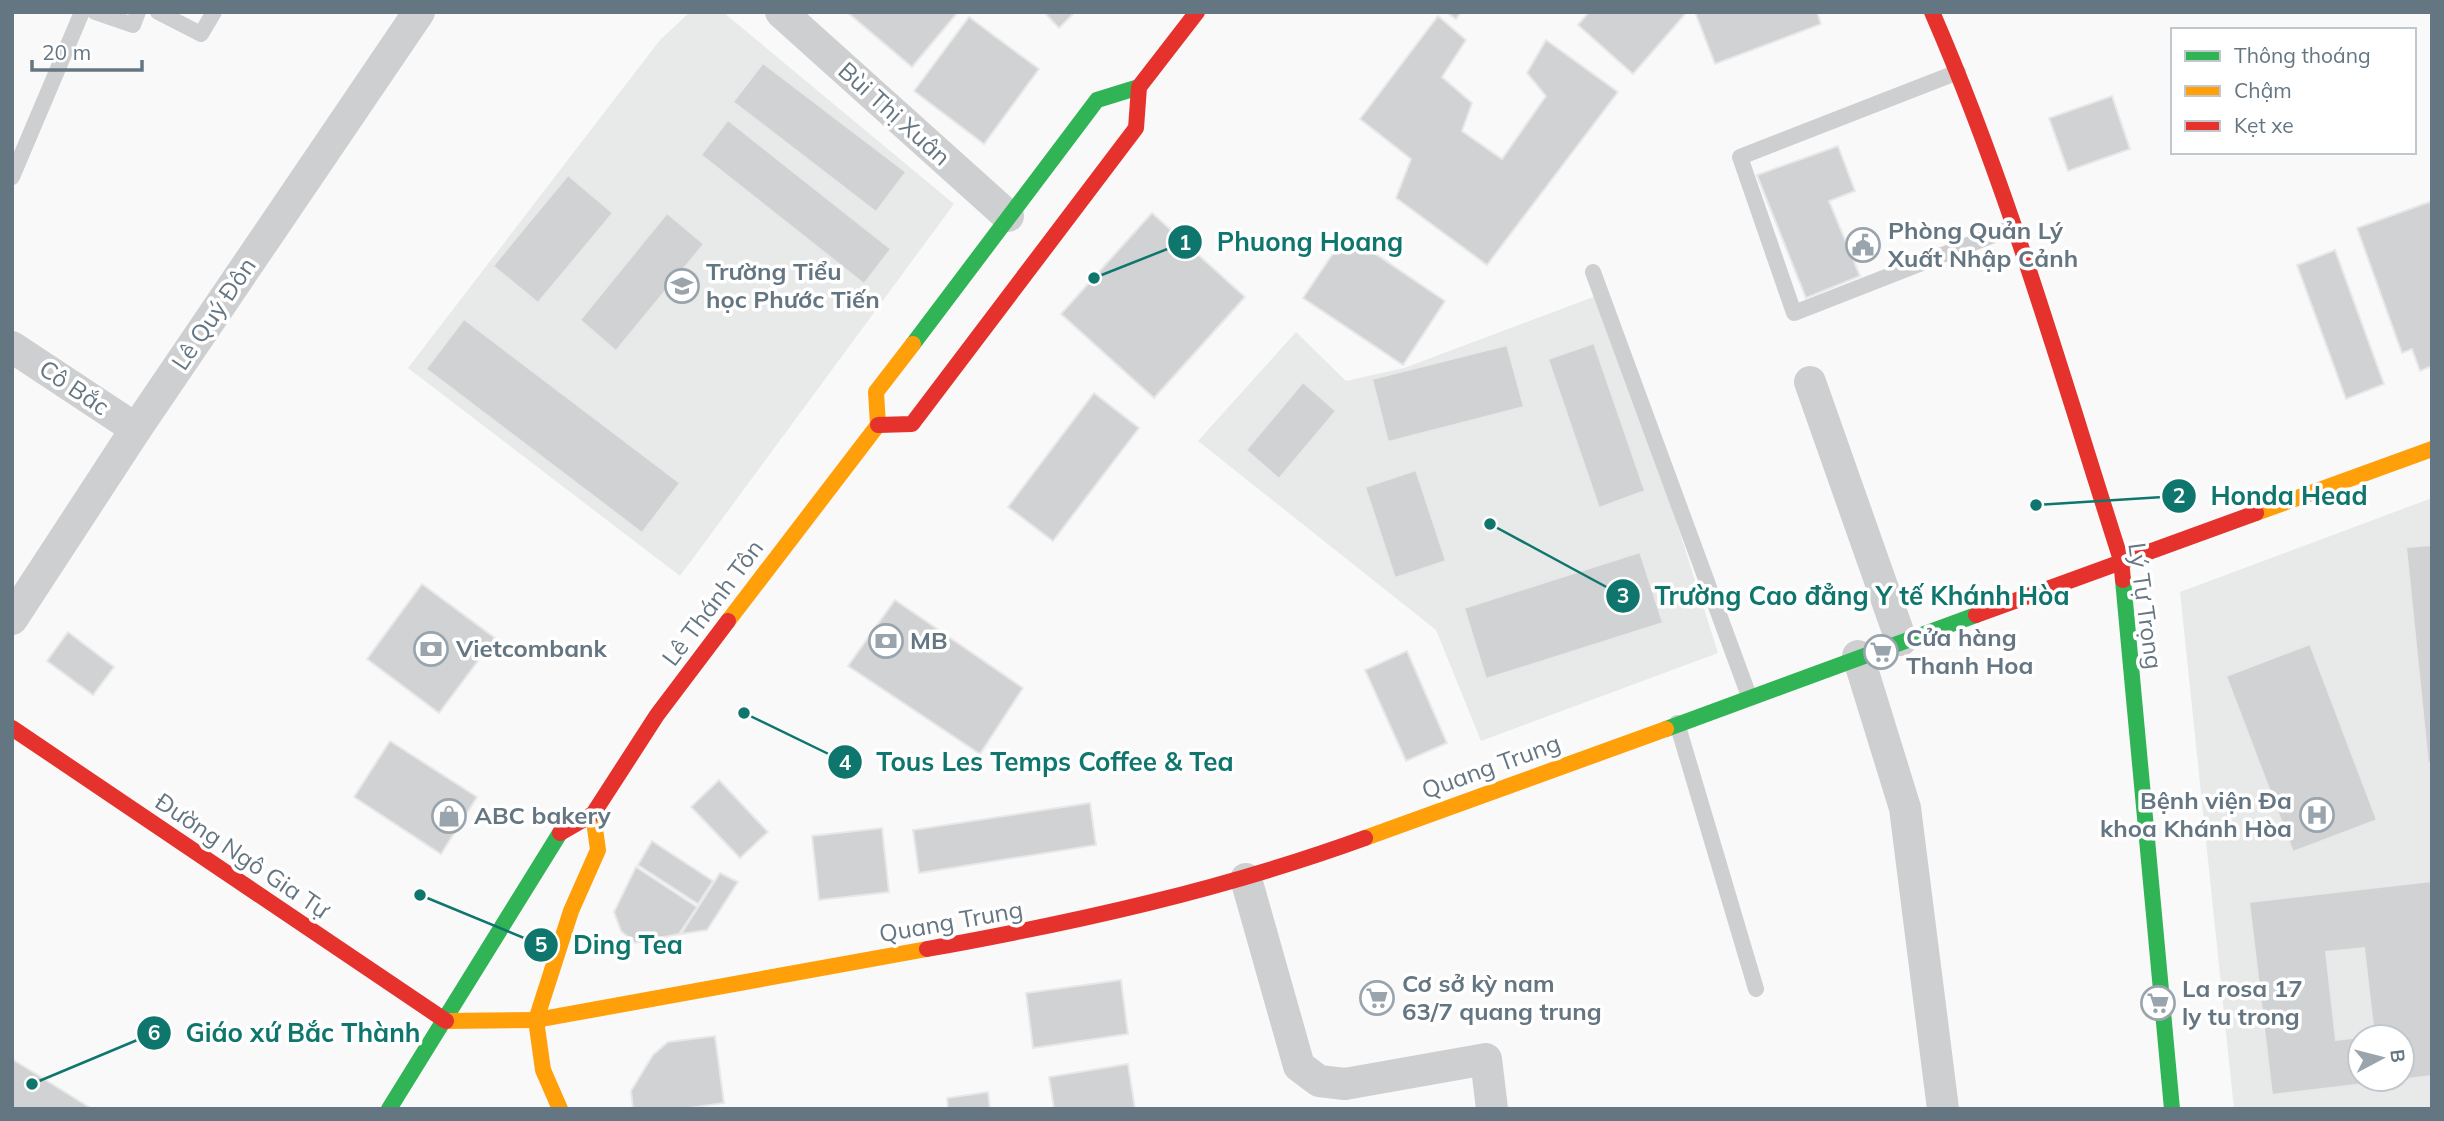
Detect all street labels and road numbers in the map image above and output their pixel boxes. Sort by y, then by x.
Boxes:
street label: Bùi Thị Xuân [832,55,957,171]
street label: Lê Quý Đôn [165,251,262,375]
street label: Cô Bắc [34,353,115,422]
street label: Lê Thánh Tôn [655,533,769,671]
street label: Lý Tự Trọng [2122,541,2170,671]
street label: Quang Trung [1417,727,1564,805]
street label: Đường Ngô Gia Tự [150,786,336,925]
street label: Quang Trung [877,894,1025,948]

